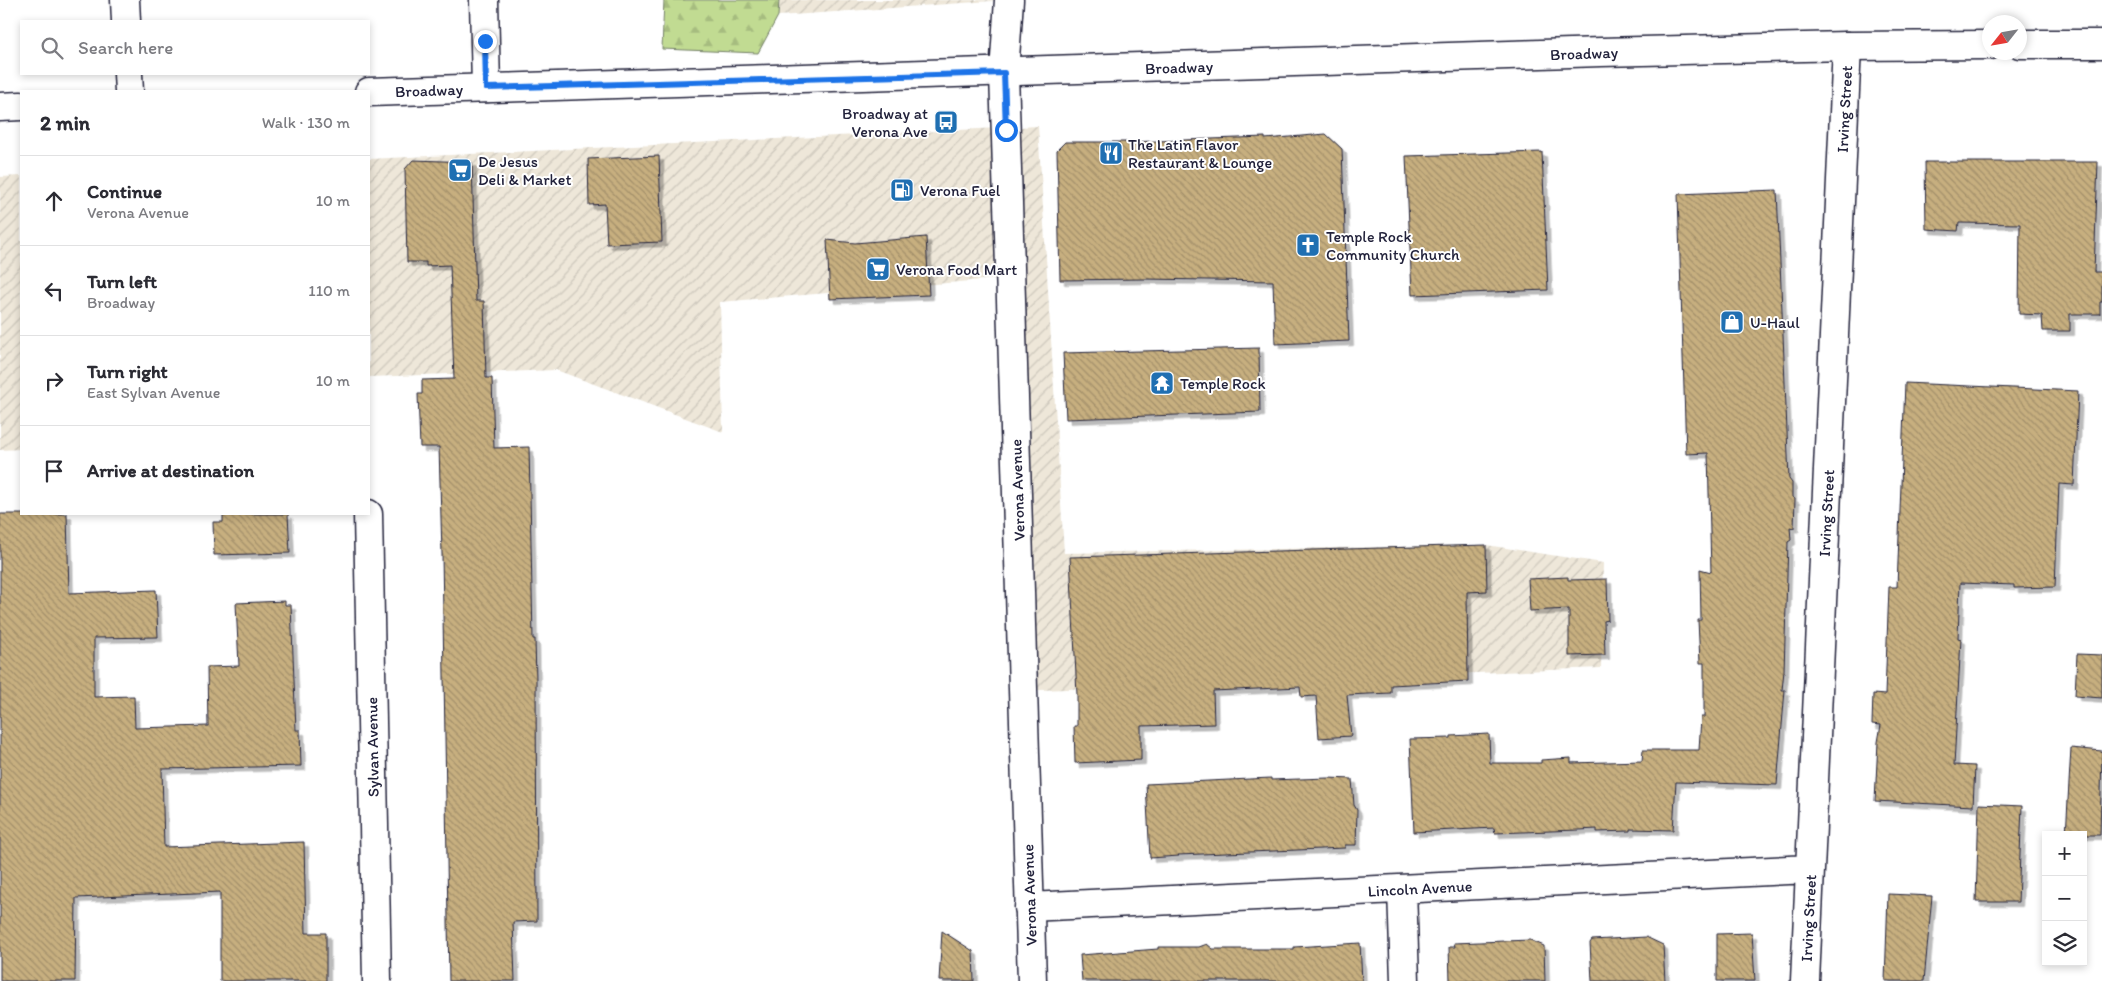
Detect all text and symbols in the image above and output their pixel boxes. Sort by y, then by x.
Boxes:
north arrow [1982,15,2027,60]
search box [20,20,370,75]
route end [474,30,497,53]
icon: search [38,34,66,62]
text: Search here [78,36,173,59]
street label: Broadway [1550,43,1619,64]
street label: Broadway [1145,57,1214,78]
street label: Irving Street [1833,65,1856,153]
street label: Broadway [395,80,464,101]
place label: Broadway at Verona Ave [842,104,928,141]
bus stop icon: Broadway at Verona Ave [933,109,959,135]
text: 2 min [40,110,90,135]
text: Walk · 130 m [262,113,350,132]
route start [995,119,1018,142]
place label: The Latin Flavor Restaurant & Lounge [1128,135,1272,172]
restaurant icon: The Latin Flavor Restaurant & Lounge [1098,140,1124,166]
place label: De Jesus Deli & Market [478,152,571,189]
supermarket icon: De Jesus Deli & Market [447,157,473,183]
fuel station icon: Verona Fuel [889,177,915,203]
text: Continue [87,180,162,203]
place label: Verona Fuel [920,181,1001,200]
icon: ahead [40,187,68,215]
text: 10 m [316,191,350,210]
text: Verona Avenue [87,203,189,222]
place label: Temple Rock Community Church [1326,227,1460,264]
church icon: Temple Rock Community Church [1295,232,1321,258]
supermarket icon: Verona Food Mart [865,256,891,282]
place label: Verona Food Mart [896,260,1017,279]
text: Turn left [87,270,157,293]
icon: left [40,277,68,305]
text: 110 m [308,281,350,300]
text: Broadway [87,293,155,312]
shop icon: U-Haul [1719,309,1745,335]
place label: U-Haul [1750,313,1800,332]
text: Turn right [87,360,168,383]
icon: right [40,367,68,395]
temple icon: Temple Rock [1149,370,1175,396]
text: 10 m [316,371,350,390]
place label: Temple Rock [1180,374,1266,393]
text: East Sylvan Avenue [87,383,220,402]
street label: Verona Avenue [1006,438,1029,541]
icon: arrive [40,457,68,485]
text: Arrive at destination [87,459,254,482]
street label: Irving Street [1815,469,1838,557]
street label: Sylvan Avenue [362,697,383,797]
map controls [2042,831,2087,966]
button: + [2042,831,2087,876]
street label: Verona Avenue [1018,843,1041,946]
street label: Irving Street [1797,874,1820,962]
street label: Lincoln Avenue [1367,876,1473,901]
button: − [2042,876,2087,921]
button: layers [2042,921,2087,966]

